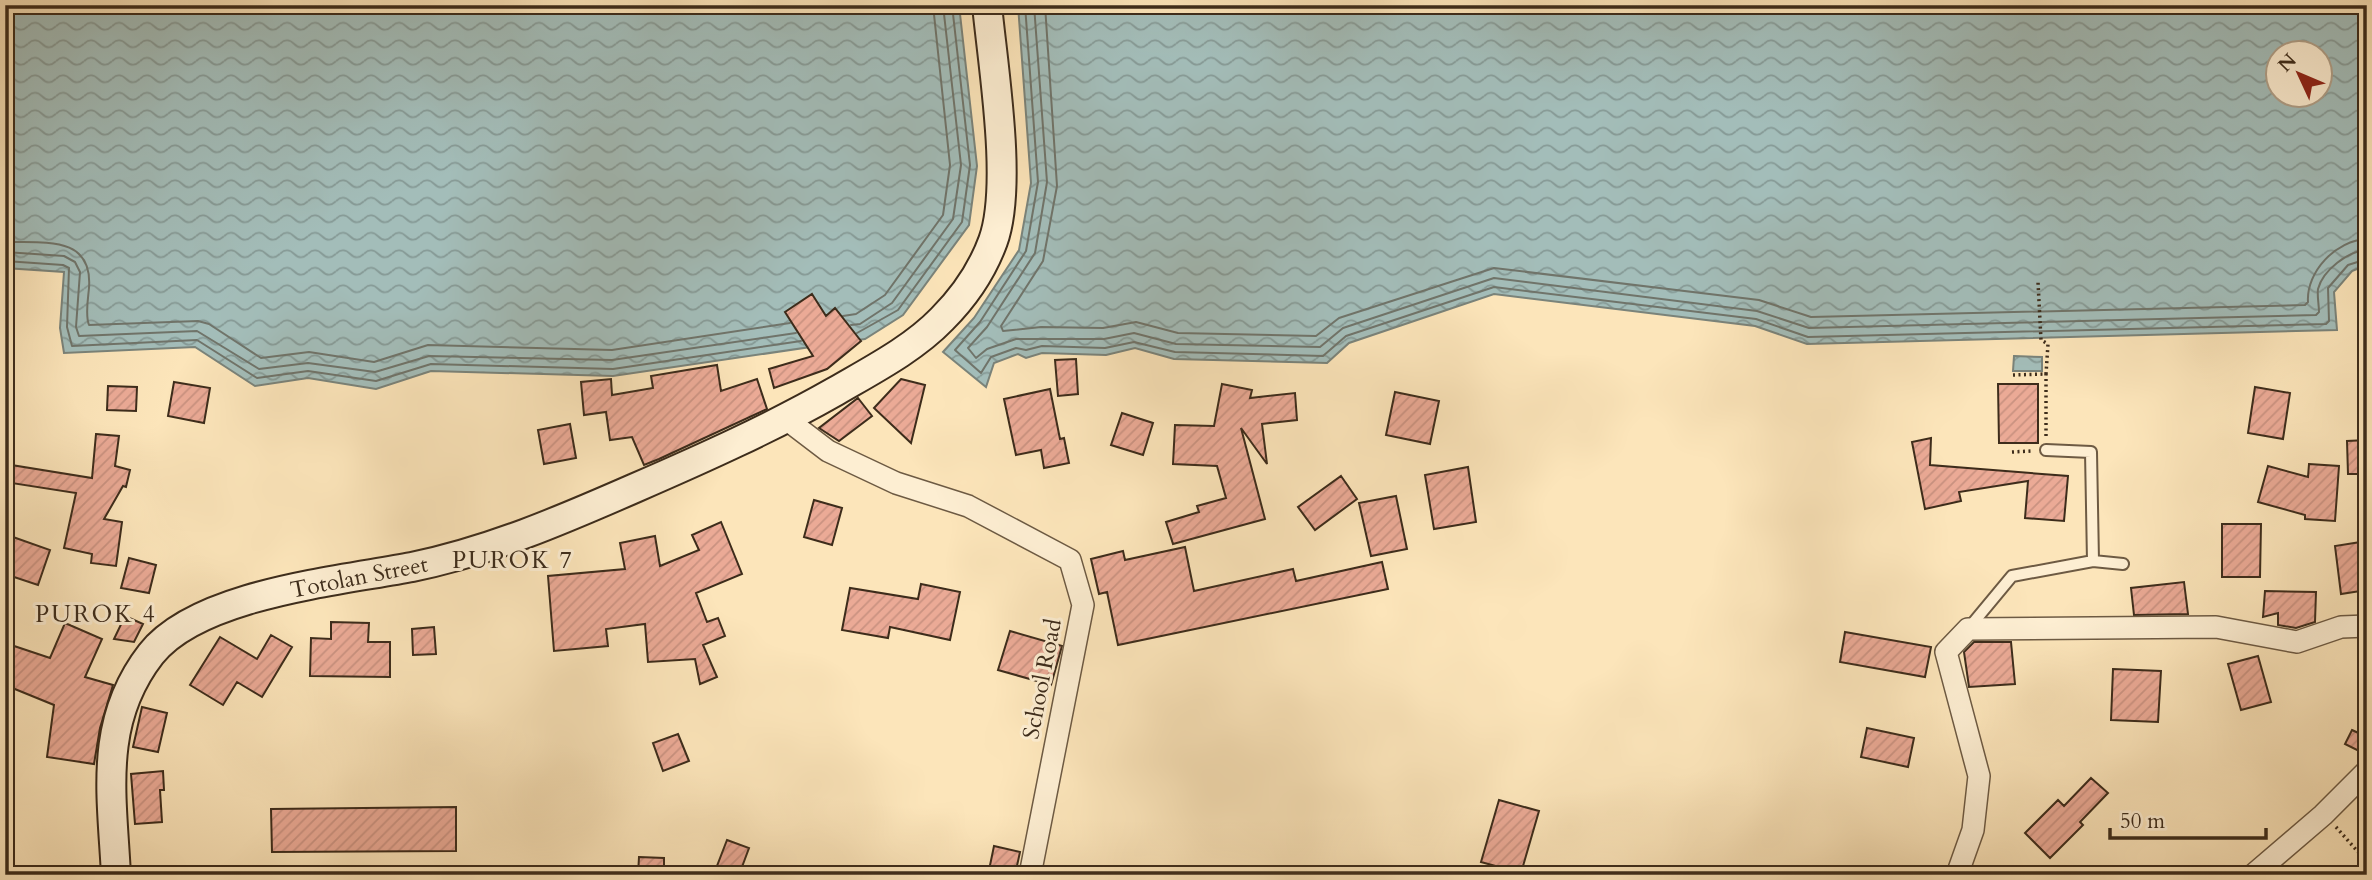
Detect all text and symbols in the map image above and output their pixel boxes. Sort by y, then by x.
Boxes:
north arrow [2264,38,2334,108]
text: N [2272,48,2303,78]
district label: PUROK 7 [452,544,574,577]
street label: Totolan Street [288,548,430,606]
district label: PUROK 4 [35,598,157,631]
street label: School Road [1015,615,1069,742]
scale bar [2110,796,2265,840]
text: 50 m [2120,807,2165,836]

